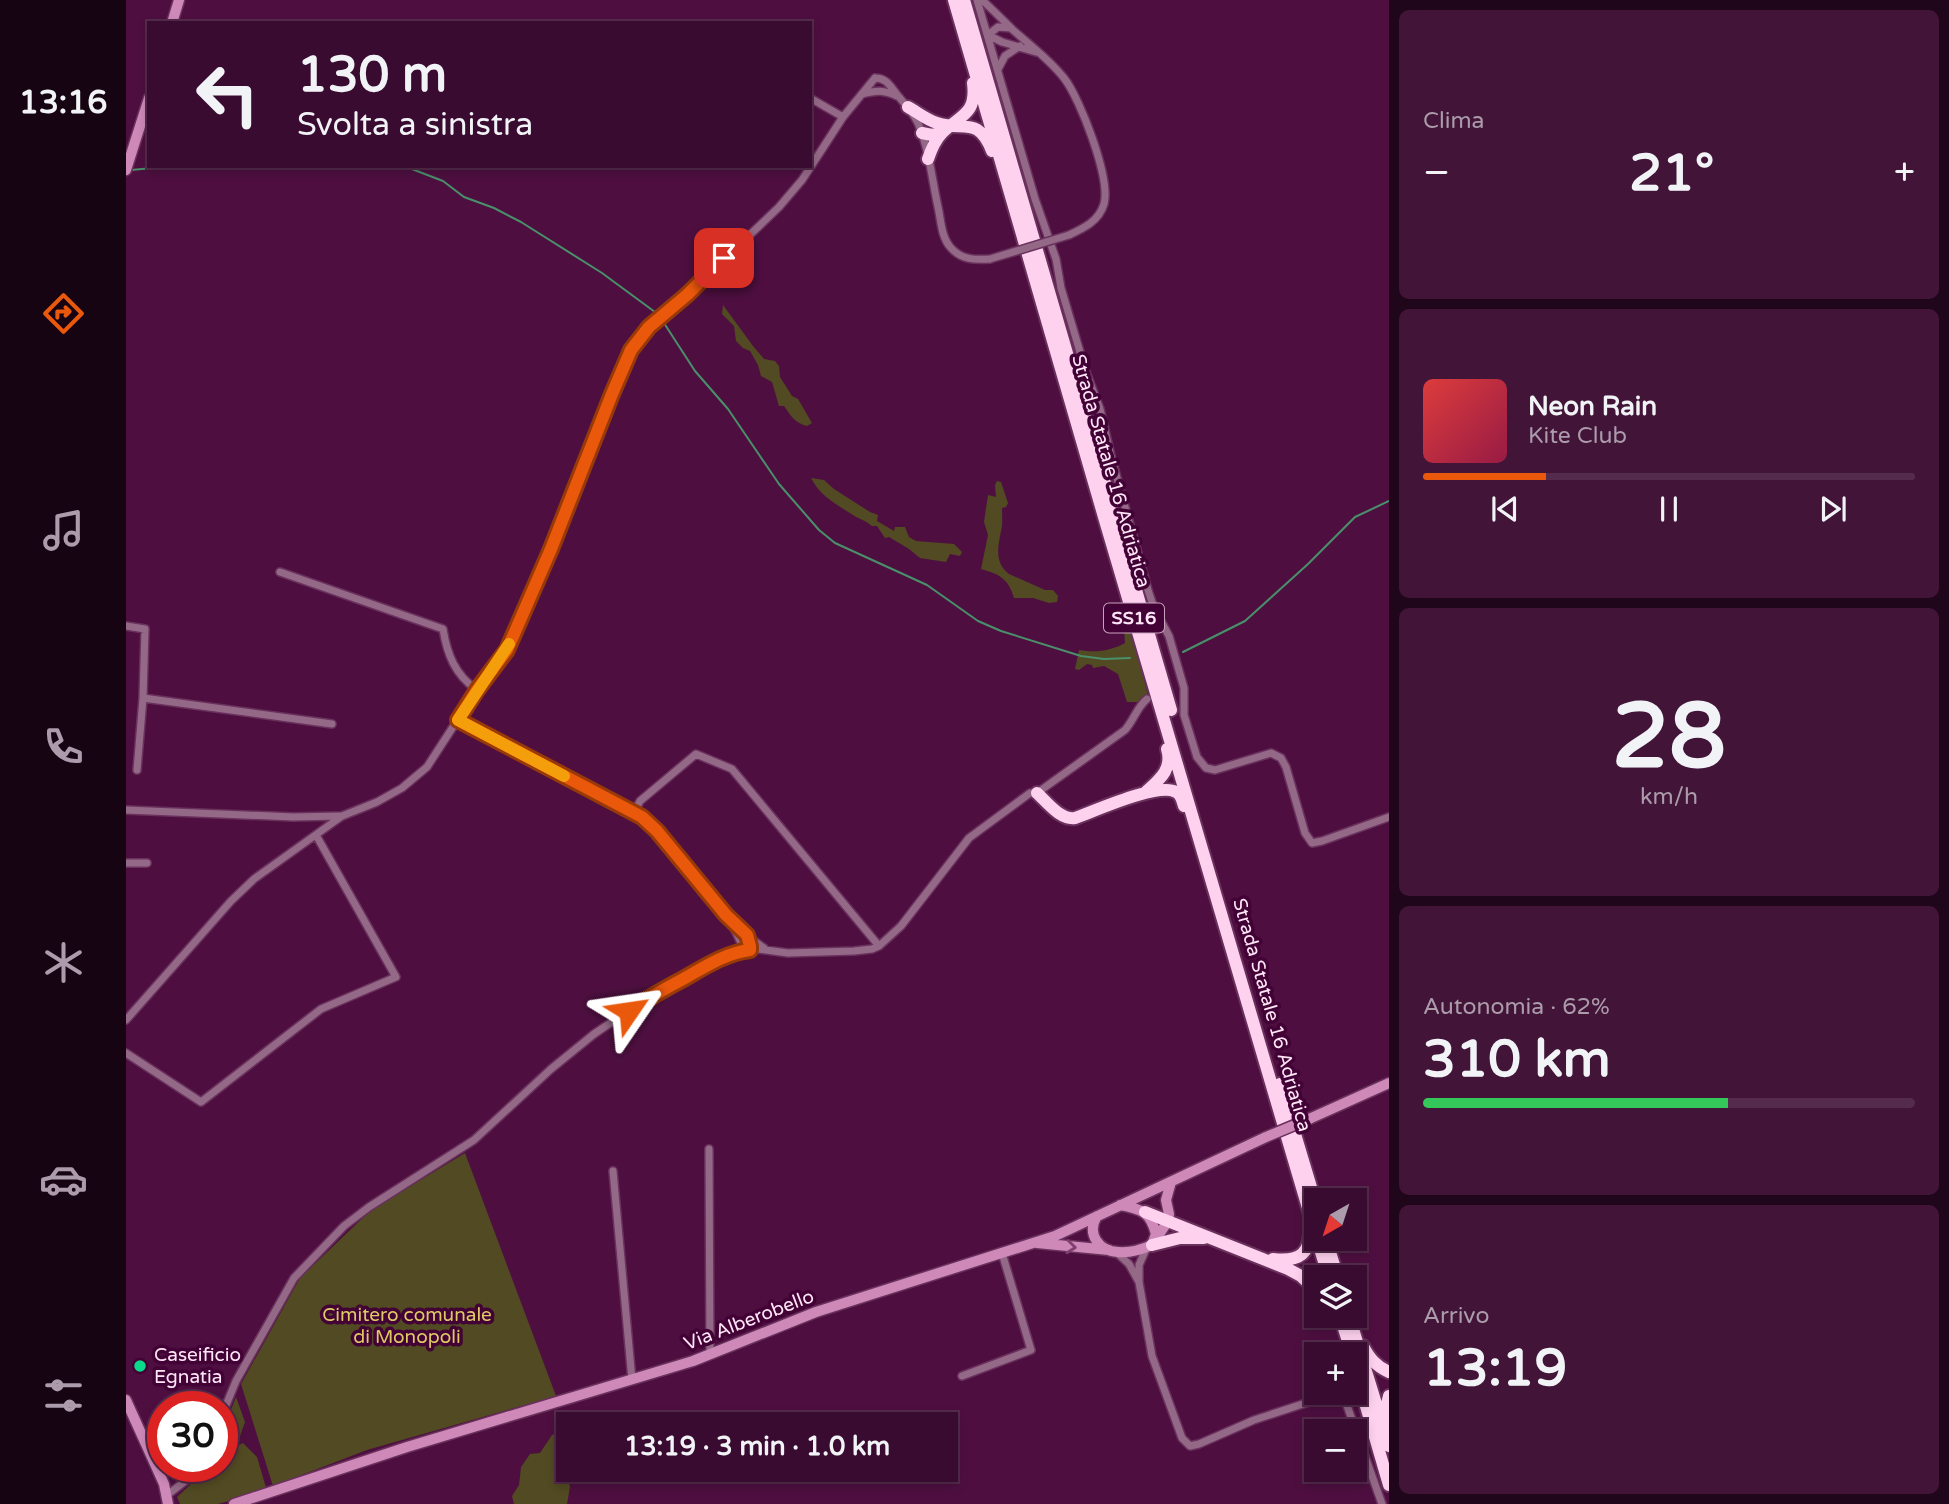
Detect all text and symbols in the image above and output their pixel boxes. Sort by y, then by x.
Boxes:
text: 130 m [297,46,447,105]
icon: left [182,49,273,140]
text: 13:16 [19,84,107,122]
text: Svolta a sinistra [297,106,533,144]
text: Clima [1423,107,1484,135]
text: 21° [1629,142,1714,205]
text: − [1423,150,1450,196]
text: + [1894,150,1915,196]
pin [694,228,754,288]
icon: arrive [705,239,743,277]
icon: directions [39,289,88,338]
street label: Strada Statale 16 Adriatica [1067,352,1155,590]
text: Neon Rain [1528,391,1657,422]
text: Kite Club [1528,422,1627,450]
icon: previous [1486,490,1524,528]
icon: pause [1650,490,1688,528]
icon: next [1814,490,1852,528]
icon: music [39,506,88,555]
road number: SS16 [1104,604,1164,632]
text: 28 [1612,682,1726,792]
icon: phone [39,722,88,771]
text: km/h [1640,783,1698,811]
street label: Strada Statale 16 Adriatica [1228,896,1316,1134]
icon: climate [39,938,88,987]
position arrow [592,974,666,1048]
text: Autonomia · 62% [1423,993,1610,1021]
text: 310 km [1423,1028,1611,1091]
icon: car [39,1155,88,1204]
north arrow [1304,1188,1367,1251]
map controls [1304,1188,1367,1482]
one-way arrow [1065,1239,1077,1254]
button: layers [1304,1265,1367,1328]
street label: Via Alberobello [681,1285,817,1355]
text: Arrivo [1423,1302,1489,1330]
park label: Cimitero comunale di Monopoli [322,1304,492,1348]
text: 13:19 [1423,1337,1567,1400]
button: + [1304,1342,1367,1405]
place label: Caseificio Egnatia [154,1344,241,1388]
marker: Caseificio Egnatia [132,1358,148,1374]
icon: filters [39,1371,88,1420]
speed limit sign: 30 [147,1391,238,1482]
button: − [1304,1419,1367,1482]
text: 13:19 · 3 min · 1.0 km [624,1431,890,1462]

